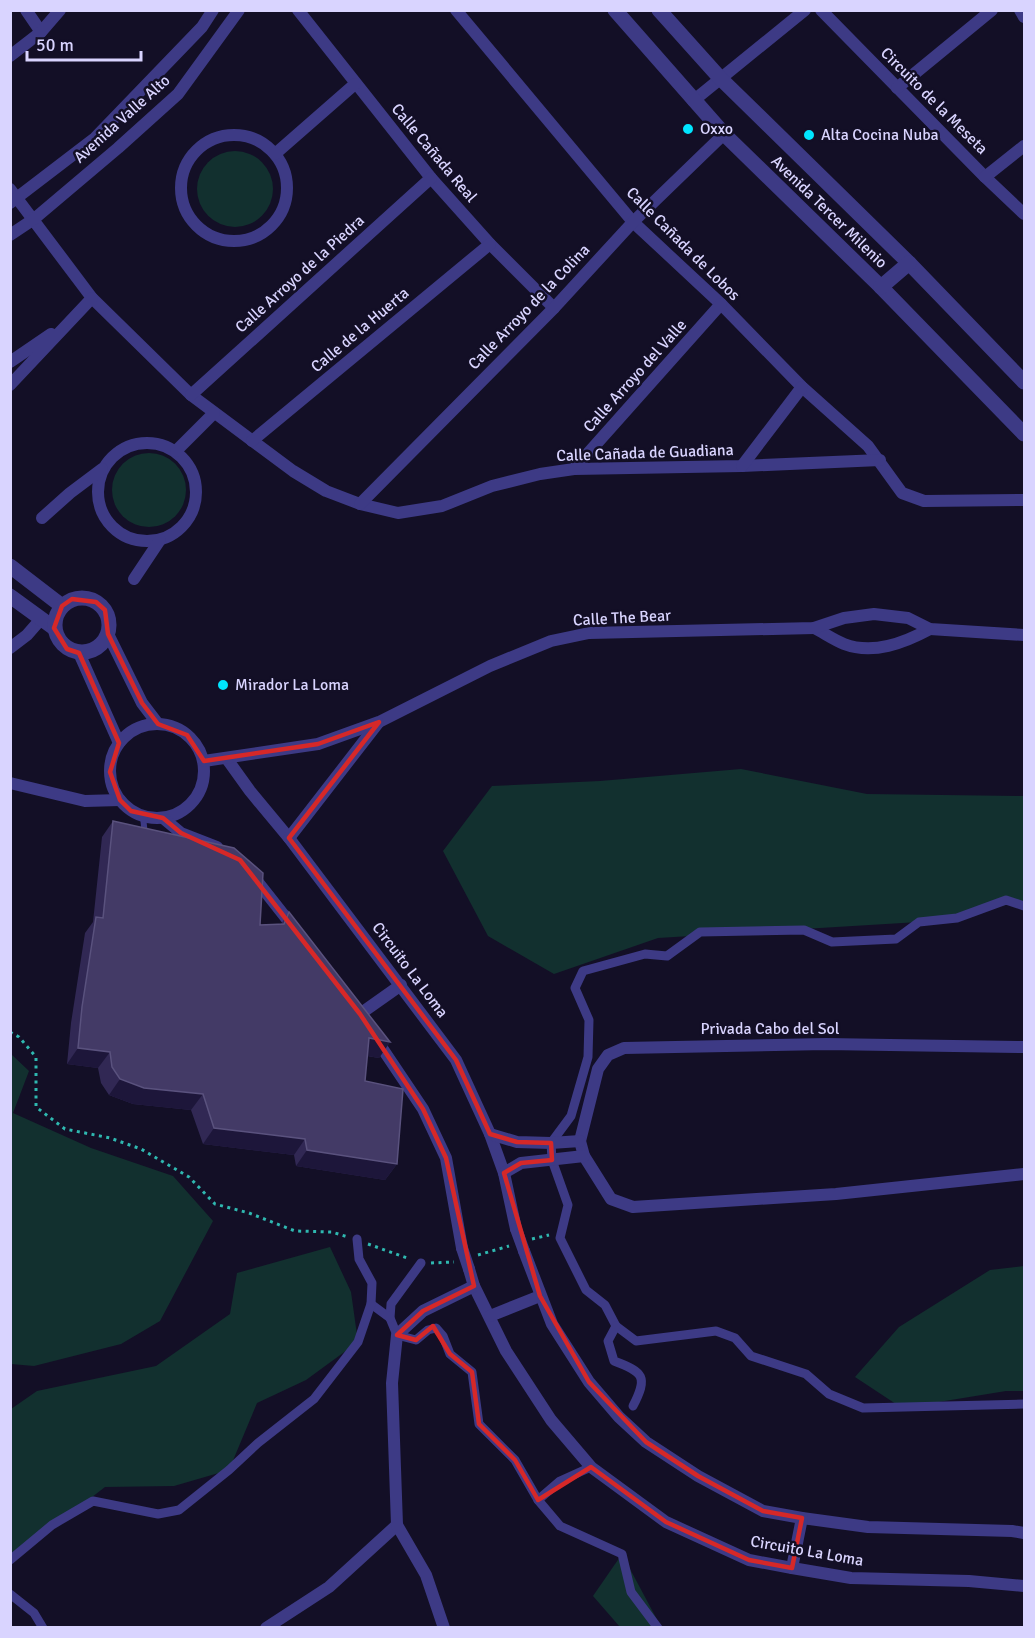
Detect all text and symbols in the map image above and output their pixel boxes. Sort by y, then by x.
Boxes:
scale bar [27,24,141,62]
text: 50 m [36,34,74,56]
street label: Circuito de la Meseta [876,43,992,159]
street label: Avenida Valle Alto [70,70,174,168]
street label: Calle Cañada Real [387,99,481,207]
place label: Oxxo [700,119,733,139]
marker: Oxxo [681,122,695,136]
place label: Alta Cocina Nuba [821,125,939,145]
marker: Alta Cocina Nuba [802,128,816,142]
street label: Avenida Tercer Milenio [767,151,891,273]
street label: Calle Cañada de Lobos [622,183,744,305]
street label: Calle Arroyo de la Piedra [231,211,369,337]
street label: Calle Arroyo de la Colina [464,240,594,374]
street label: Calle de la Huerta [307,283,413,377]
street label: Calle Arroyo del Valle [579,315,691,437]
street label: Calle Cañada de Guadiana [556,440,734,466]
street label: Calle The Bear [573,605,672,631]
place label: Mirador La Loma [235,675,349,695]
marker: Mirador La Loma [216,678,230,692]
street label: Circuito La Loma [368,918,452,1022]
street label: Privada Cabo del Sol [700,1019,840,1039]
street label: Circuito La Loma [749,1531,865,1571]

